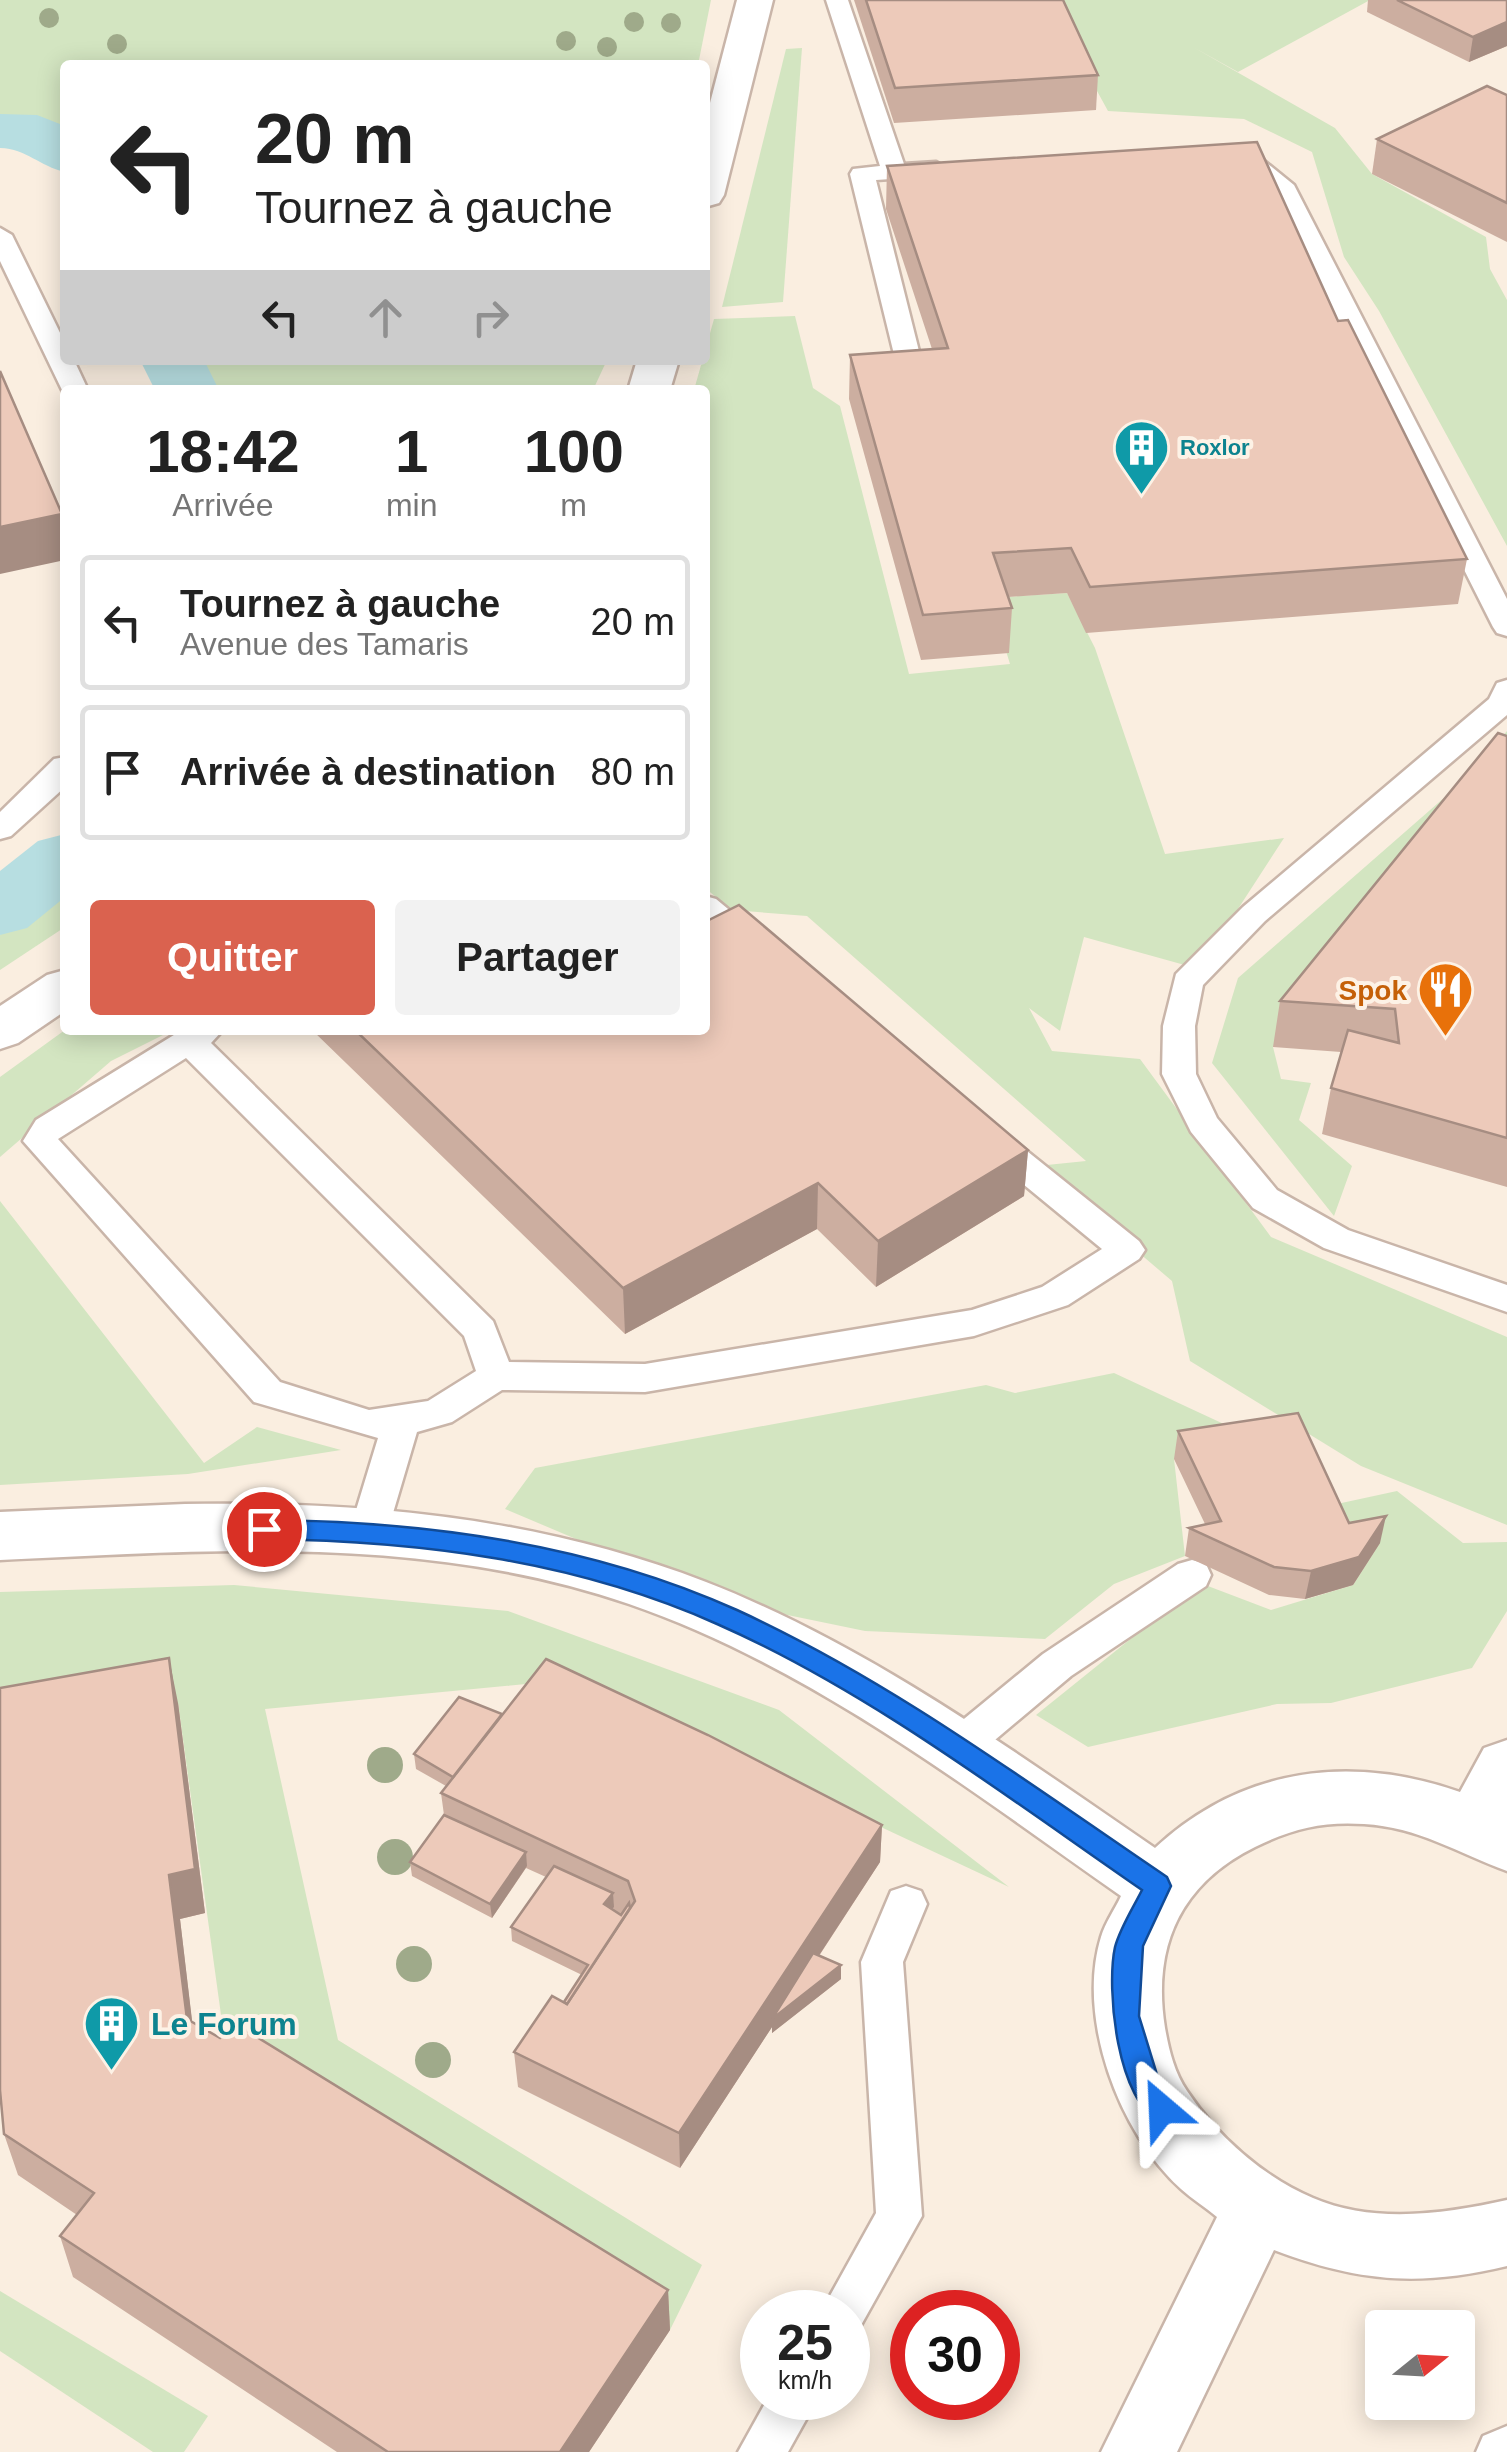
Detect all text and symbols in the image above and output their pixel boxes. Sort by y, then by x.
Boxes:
icon: left [90,100,220,230]
text: 20 m [255,100,415,178]
text: Tournez à gauche [255,182,613,233]
icon: left [253,290,308,345]
icon: ahead [358,290,413,345]
icon: right [463,290,518,345]
building icon: Roxlor [1111,417,1171,496]
text: 18:42 [146,418,300,485]
text: 1 [395,418,428,485]
text: 100 [524,418,624,485]
place label: Roxlor [1180,435,1250,460]
text: Arrivée [172,487,274,523]
text: min [386,487,437,523]
text: m [560,487,587,523]
text: Tournez à gauche [180,583,500,625]
icon: left [95,595,150,650]
text: 20 m [591,601,675,643]
text: Avenue des Tamaris [180,626,469,662]
icon: arrive [95,745,150,800]
text: Arrivée à destination [180,751,556,793]
text: 80 m [591,751,675,793]
button: Quitter [90,900,375,1015]
button: Partager [395,900,680,1015]
restaurant icon: Spok [1416,960,1476,1039]
place label: Spok [1339,975,1407,1006]
pin [222,1487,307,1572]
icon: arrive [237,1502,292,1557]
building icon: Le Forum [82,1994,142,2073]
place label: Le Forum [151,2006,297,2042]
position arrow [1110,2057,1214,2161]
speed limit sign: 30 [890,2290,1020,2420]
north arrow [1365,2310,1475,2420]
map controls [1365,2310,1475,2420]
text: 25 [777,2315,833,2371]
text: km/h [778,2366,832,2394]

